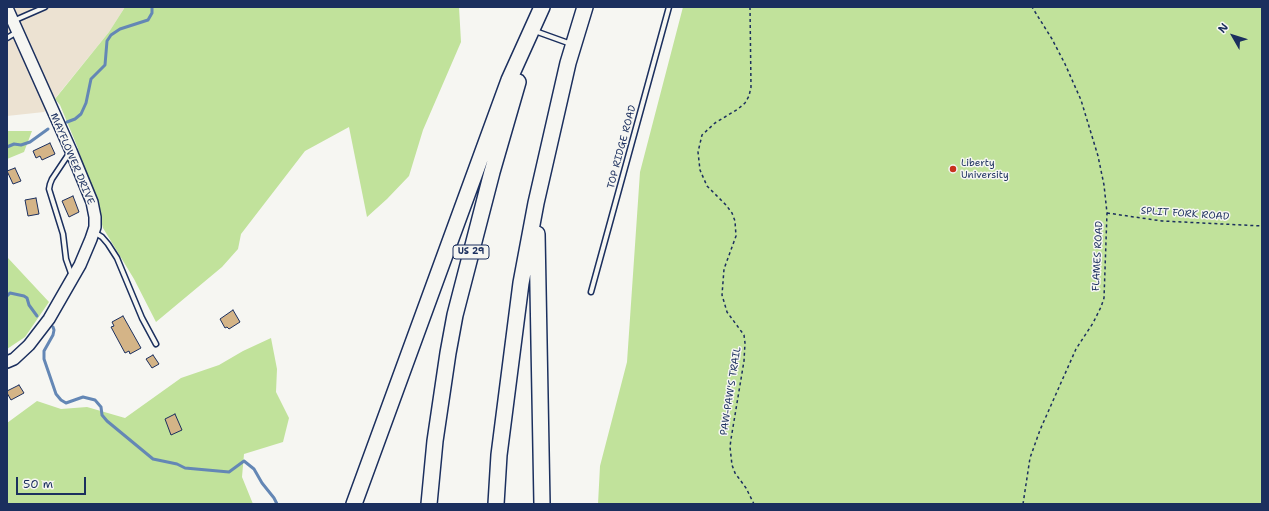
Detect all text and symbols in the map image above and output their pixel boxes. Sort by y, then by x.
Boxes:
north arrow [1213,16,1253,56]
text: N [1215,20,1232,36]
street label: TOP RIDGE ROAD [605,104,639,190]
street label: MAYFLOWER DRIVE [47,111,97,207]
place label: Liberty University [961,157,1009,180]
marker: Liberty University [948,164,958,174]
street label: SPLIT FORK ROAD [1140,205,1230,223]
street label: FLAMES ROAD [1090,221,1106,291]
road number: US 29 [453,245,489,259]
street label: PAW-PAW'S TRAIL [718,346,744,436]
scale bar [18,469,88,495]
text: 50 m [23,476,53,492]

